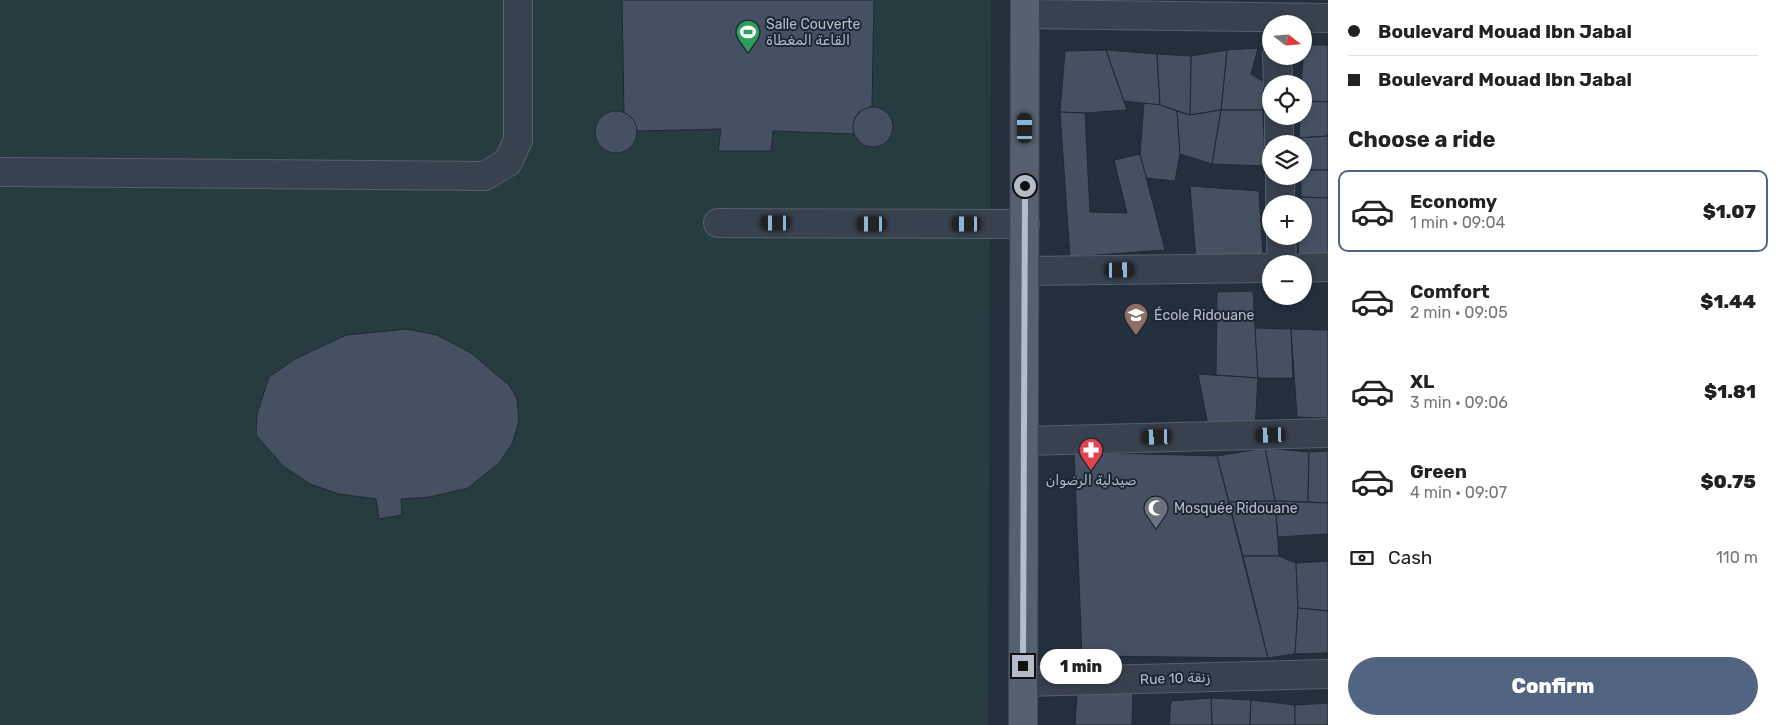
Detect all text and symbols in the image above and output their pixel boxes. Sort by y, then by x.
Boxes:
north arrow [1262,15,1312,65]
map controls [1262,15,1312,305]
place label: Salle Couverte القاعة المغطاة [766,16,860,49]
sports icon: Salle Couverte القاعة المغطاة [735,19,761,53]
text: Boulevard Mouad Ibn Jabal [1378,20,1632,43]
text: Boulevard Mouad Ibn Jabal [1378,68,1632,91]
button: locate [1262,75,1312,125]
car [1017,113,1032,143]
text: Choose a ride [1348,126,1495,153]
button: layers [1262,135,1312,185]
route start [1014,175,1036,197]
icon: car [1350,189,1395,234]
text: Economy [1410,190,1497,213]
button: + [1262,195,1312,245]
text: $1.07 [1703,200,1756,223]
text: 1 min · 09:04 [1410,213,1506,232]
car [761,216,791,231]
car [857,217,887,232]
car [952,217,982,232]
button: − [1262,255,1312,305]
car [1104,262,1135,278]
icon: car [1350,279,1395,324]
text: Comfort [1410,280,1490,303]
text: $1.44 [1700,290,1756,313]
school or university icon: École Ridouane [1123,302,1149,336]
text: 2 min · 09:05 [1410,303,1508,322]
place label: École Ridouane [1154,306,1254,324]
icon: car [1350,369,1395,414]
text: XL [1410,370,1434,393]
text: $1.81 [1704,380,1756,403]
text: 3 min · 09:06 [1410,393,1508,412]
car [1255,427,1286,443]
car [1141,429,1172,445]
pharmacy icon: صيدلية الرضوان [1078,437,1104,471]
icon: car [1350,459,1395,504]
text: Green [1410,460,1467,483]
text: $0.75 [1701,470,1756,493]
place label: صيدلية الرضوان [1046,472,1136,489]
text: 4 min · 09:07 [1410,483,1507,502]
mosque icon: Mosquée Ridouane [1143,495,1169,529]
place label: Mosquée Ridouane [1174,500,1298,517]
icon: cash [1348,544,1376,572]
text: Cash [1388,546,1432,569]
text: 110 m [1716,548,1758,567]
callout: 1 min [1040,648,1123,684]
route end [1012,655,1034,677]
text: 1 min [1060,657,1102,676]
button: Confirm [1348,657,1758,715]
street label: Rue 10 زنقة [1140,669,1211,688]

